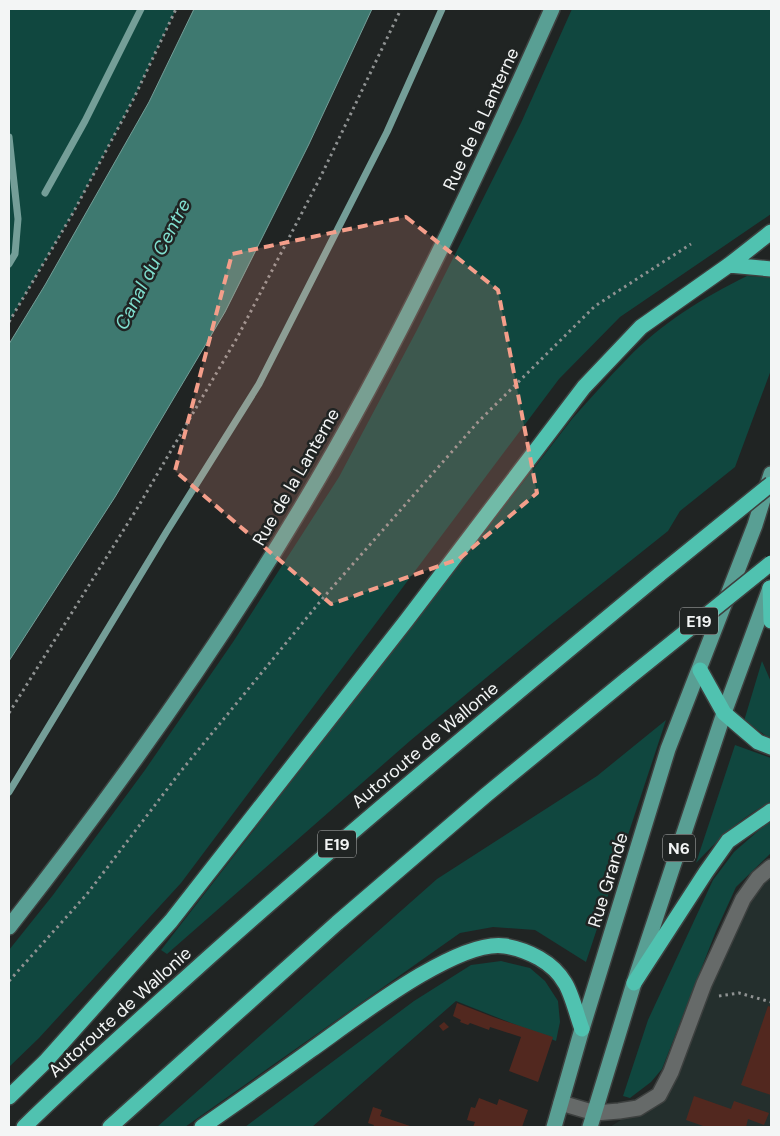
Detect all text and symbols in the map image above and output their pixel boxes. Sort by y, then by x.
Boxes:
street label: Rue de la Lanterne [437,44,525,194]
water label: Canal du Centre [109,194,196,334]
street label: Rue de la Lanterne [247,404,345,550]
road number: E19 [680,608,718,634]
street label: Autoroute de Wallonie [346,676,504,814]
street label: Rue Grande [582,830,634,930]
road number: E19 [318,831,356,858]
road number: N6 [663,834,695,861]
street label: Autoroute de Wallonie [43,941,197,1083]

